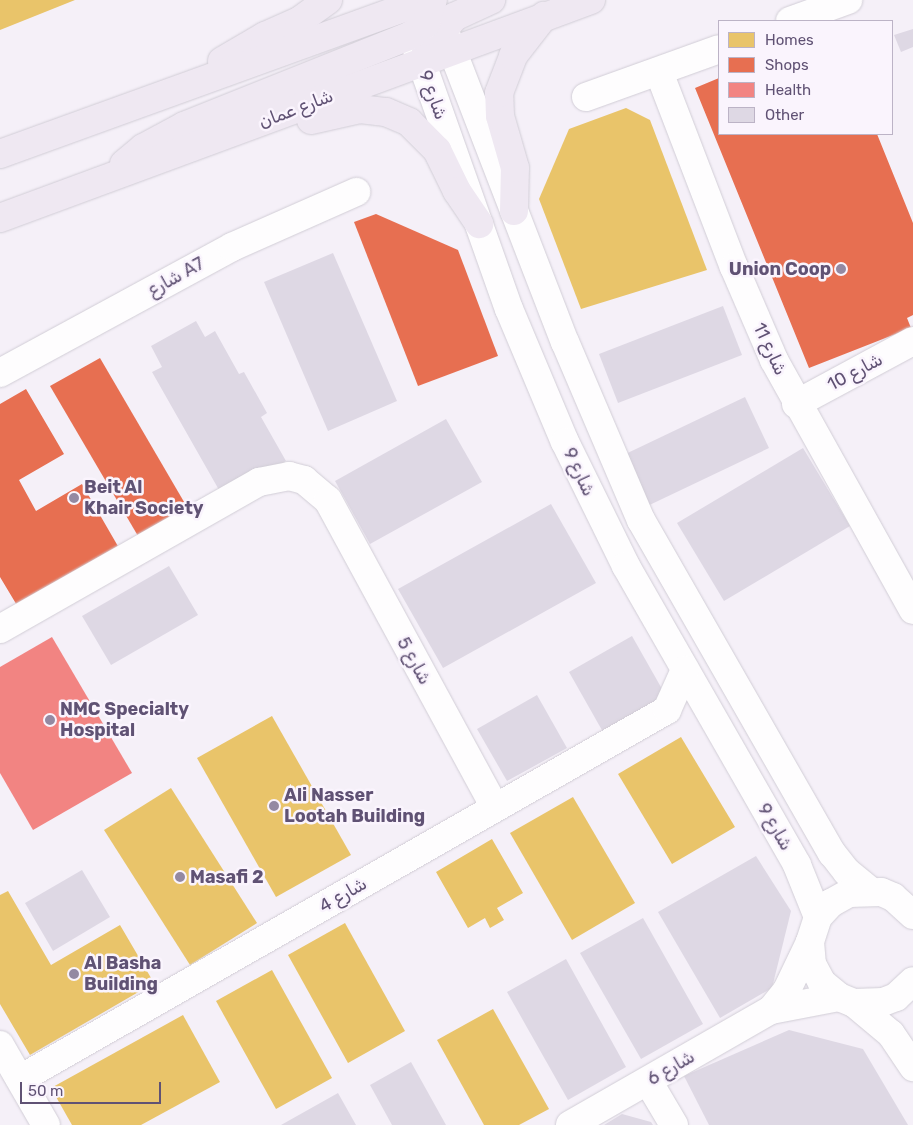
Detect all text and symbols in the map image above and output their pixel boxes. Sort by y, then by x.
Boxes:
legend [718,20,893,135]
text: Homes [765,31,814,49]
text: Shops [765,56,809,74]
street label: شارع 9 [414,67,452,123]
text: Health [765,81,811,99]
street label: شارع عمان [256,85,336,133]
text: Other [765,106,804,124]
street label: شارع A7 [144,253,208,301]
place label: Union Coop [729,258,831,280]
marker: Union Coop [835,263,847,275]
street label: شارع 11 [748,319,792,379]
street label: شارع 10 [824,349,886,395]
street label: شارع 9 [558,444,600,500]
place label: Beit Al Khair Society [84,477,204,520]
marker: Beit Al Khair Society [68,492,80,504]
street label: شارع 5 [392,633,436,689]
place label: NMC Specialty Hospital [60,699,189,742]
marker: NMC Specialty Hospital [44,714,56,726]
place label: Ali Nasser Lootah Building [284,785,425,828]
marker: Ali Nasser Lootah Building [268,800,280,812]
street label: شارع 9 [753,800,797,854]
place label: Masafi 2 [190,866,264,888]
marker: Masafi 2 [174,871,186,883]
street label: شارع 4 [315,873,371,917]
place label: Al Basha Building [84,953,161,996]
marker: Al Basha Building [68,968,80,980]
street label: شارع 6 [643,1046,699,1090]
scale bar [22,1072,164,1104]
text: 50 m [28,1082,63,1100]

